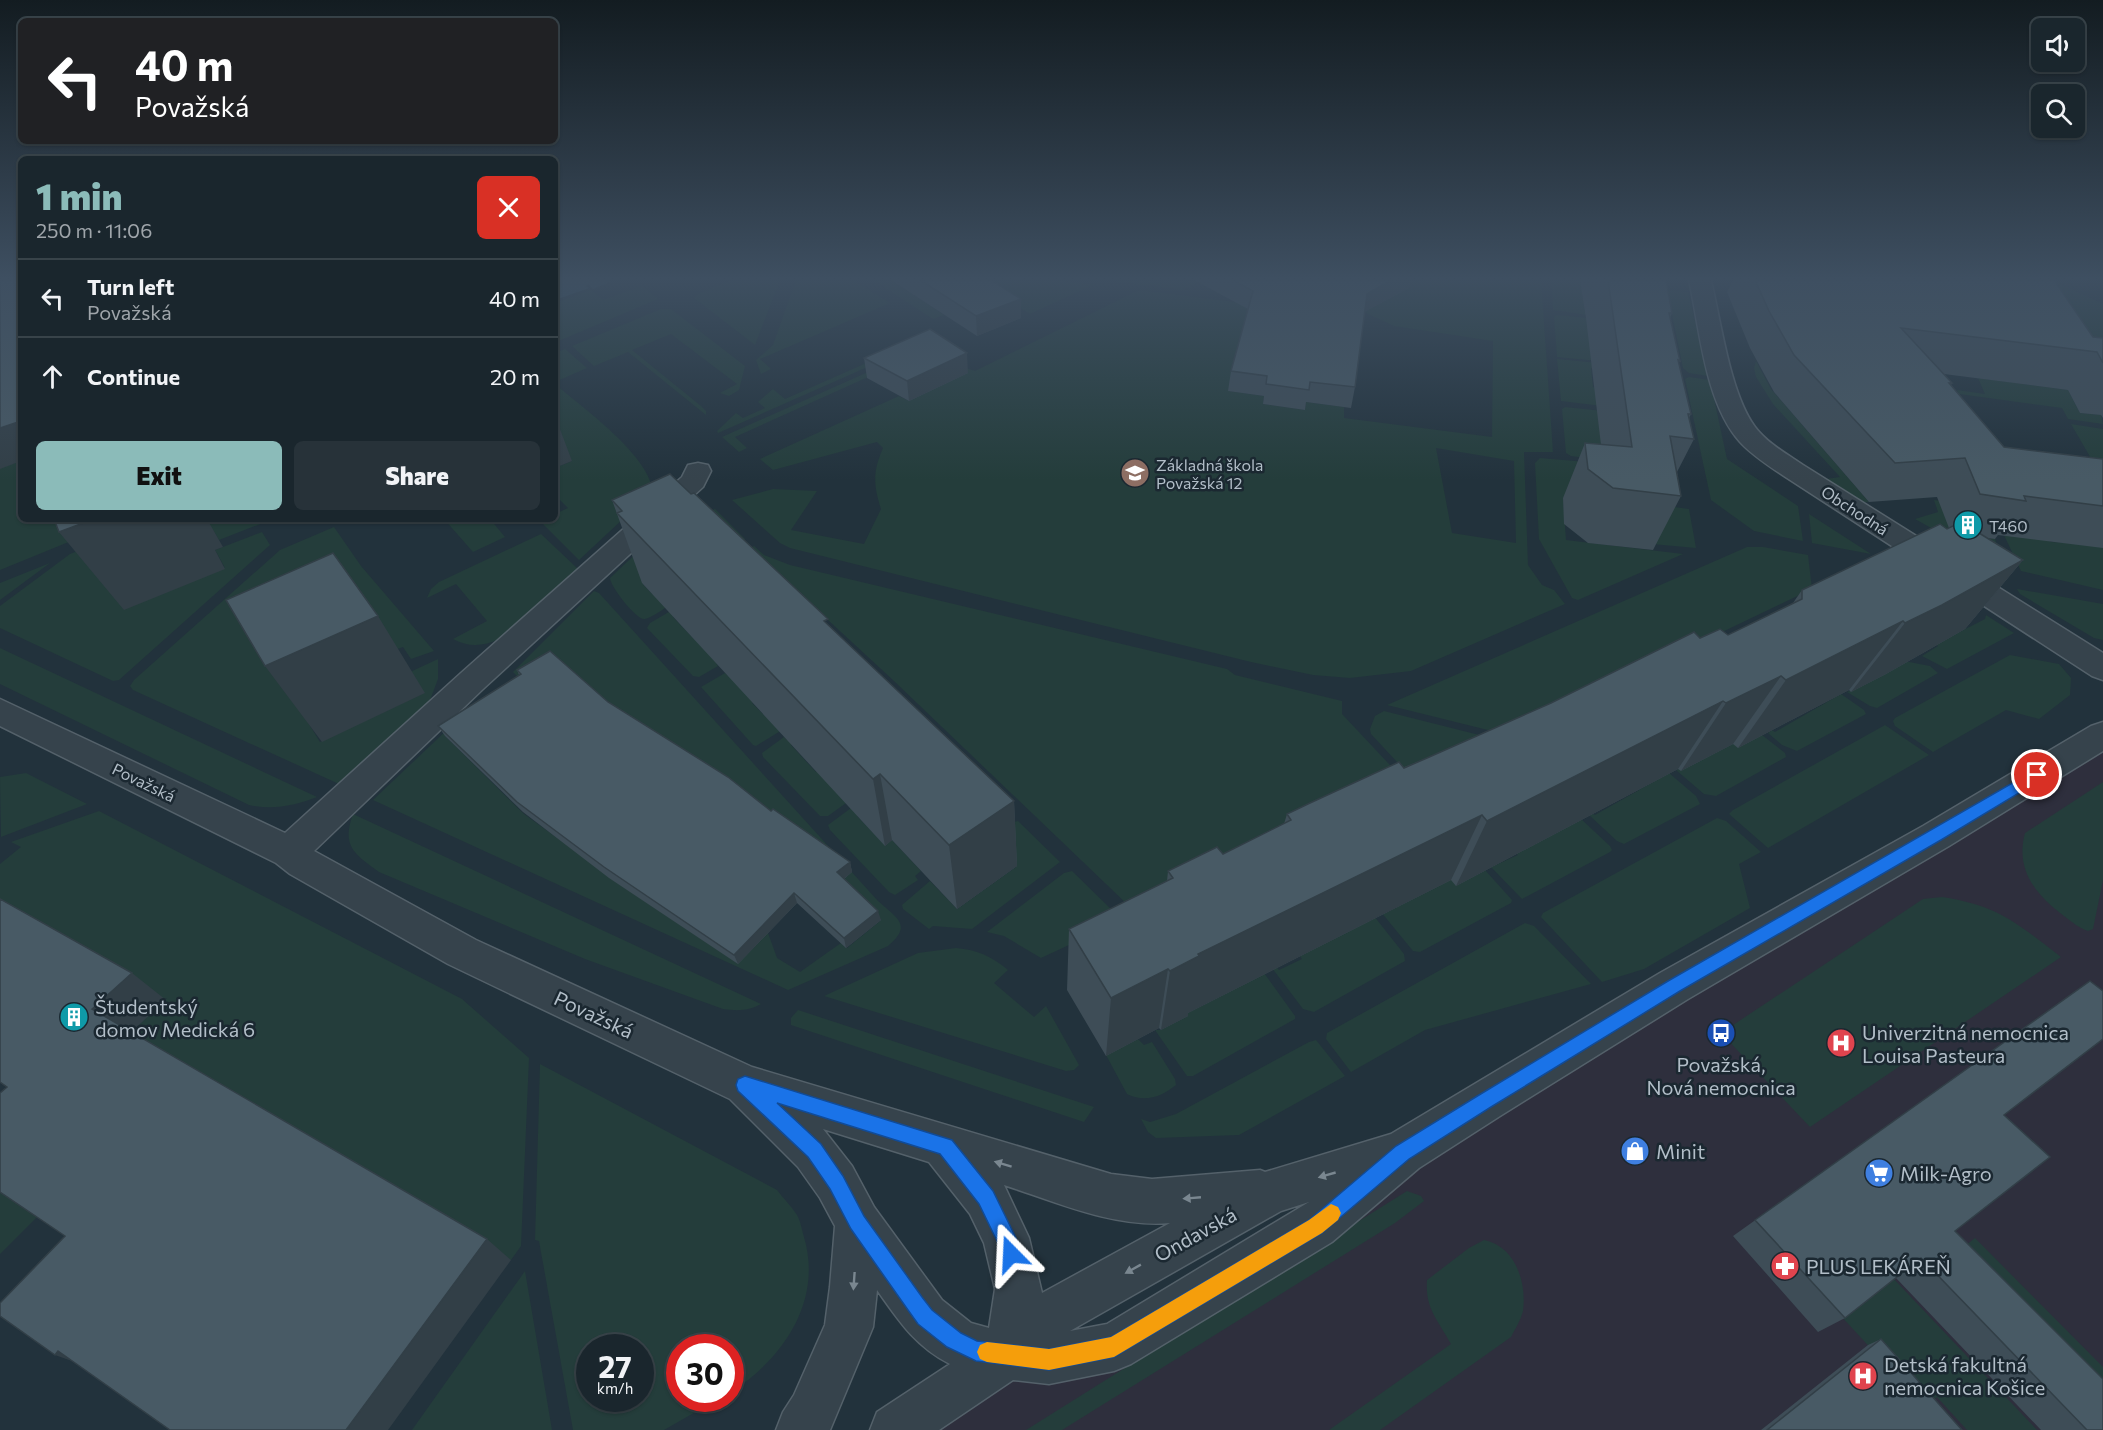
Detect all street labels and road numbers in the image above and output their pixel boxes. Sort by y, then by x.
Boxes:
street label: Obchodná [1818,481,1892,539]
street label: Považská [109,759,179,805]
street label: Považská [551,985,637,1043]
street label: Ondavská [1150,1202,1240,1266]

